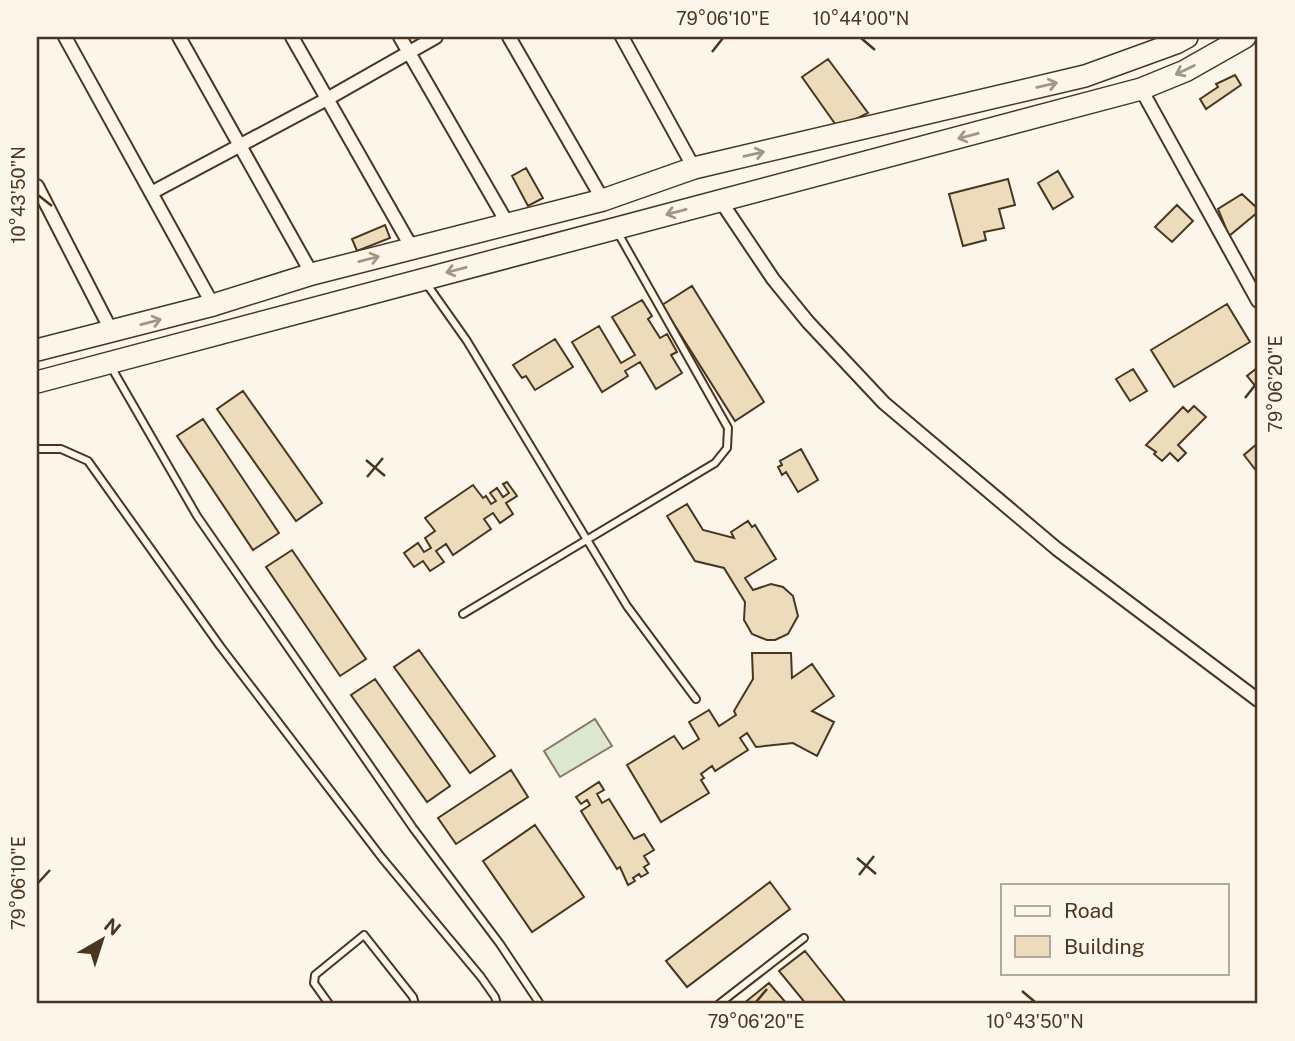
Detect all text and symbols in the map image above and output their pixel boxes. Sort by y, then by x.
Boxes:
text: 79°06'10"E [676,8,770,29]
text: 10°44'00"N [813,8,909,29]
one-way arrow [1175,64,1196,77]
one-way arrow [1035,77,1058,91]
one-way arrow [957,130,979,143]
text: 10°43'50"N [8,146,29,244]
one-way arrow [742,147,765,160]
one-way arrow [666,206,688,219]
one-way arrow [358,252,380,265]
one-way arrow [446,264,468,277]
one-way arrow [139,315,161,328]
text: 79°06'20"E [1265,335,1286,433]
text: 79°06'10"E [8,836,29,930]
legend [1001,884,1228,974]
text: Road [1064,898,1114,923]
north arrow [66,904,136,974]
text: N [100,914,125,940]
text: Building [1064,934,1145,959]
text: 79°06'20"E [707,1011,805,1032]
text: 10°43'50"N [986,1011,1084,1032]

